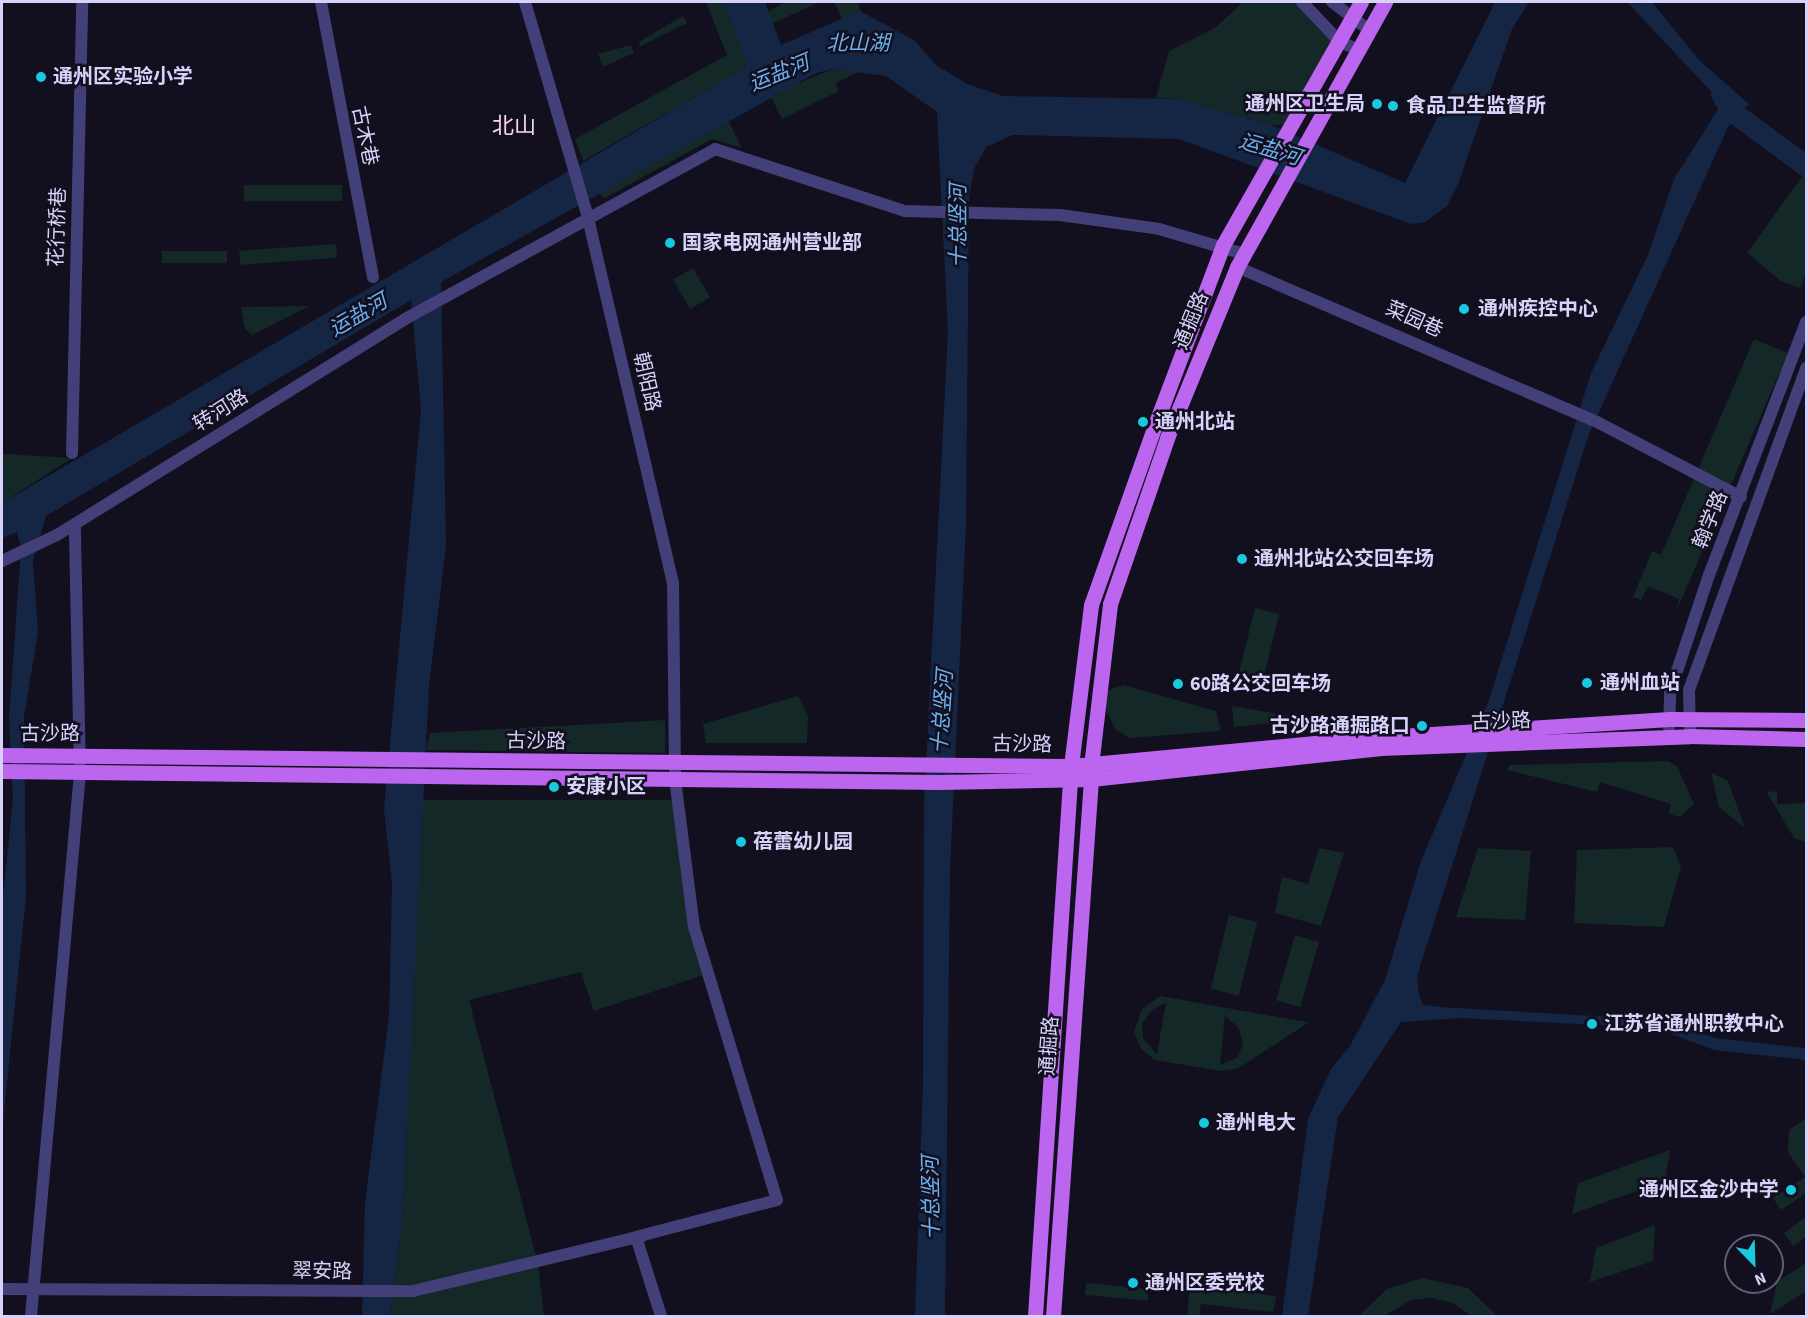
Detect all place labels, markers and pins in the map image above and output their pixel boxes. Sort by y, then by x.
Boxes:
place label: 通州区实验小学 [53,65,193,89]
marker: 通州区实验小学 [34,70,48,84]
place label: 通州区卫生局 [1245,92,1365,116]
place label: 食品卫生监督所 [1406,94,1546,118]
marker: 通州区卫生局 [1370,97,1384,111]
marker: 食品卫生监督所 [1384,97,1402,115]
place label: 国家电网通州营业部 [682,231,862,255]
marker: 国家电网通州营业部 [663,236,677,250]
place label: 通州疾控中心 [1478,297,1598,321]
marker: 通州疾控中心 [1455,300,1473,318]
place label: 通州北站 [1155,410,1235,434]
marker: 通州北站 [1136,415,1150,429]
place label: 通州北站公交回车场 [1254,547,1434,571]
marker: 通州北站公交回车场 [1235,552,1249,566]
place label: 通州血站 [1600,671,1680,695]
place label: 60路公交回车场 [1190,672,1331,696]
marker: 通州血站 [1578,674,1596,692]
marker: 60路公交回车场 [1171,677,1185,691]
place label: 古沙路通掘路口 [1270,714,1410,738]
marker: 古沙路通掘路口 [1415,719,1429,733]
place label: 安康小区 [566,775,646,799]
marker: 安康小区 [547,780,561,794]
place label: 蓓蕾幼儿园 [753,830,853,854]
marker: 蓓蕾幼儿园 [734,835,748,849]
place label: 江苏省通州职教中心 [1604,1012,1784,1036]
marker: 江苏省通州职教中心 [1585,1017,1599,1031]
place label: 通州电大 [1216,1111,1296,1135]
marker: 通州电大 [1197,1116,1211,1130]
place label: 通州区金沙中学 [1639,1178,1779,1202]
marker: 通州区金沙中学 [1784,1183,1798,1197]
place label: 通州区委党校 [1145,1271,1265,1295]
marker: 通州区委党校 [1126,1276,1140,1290]

